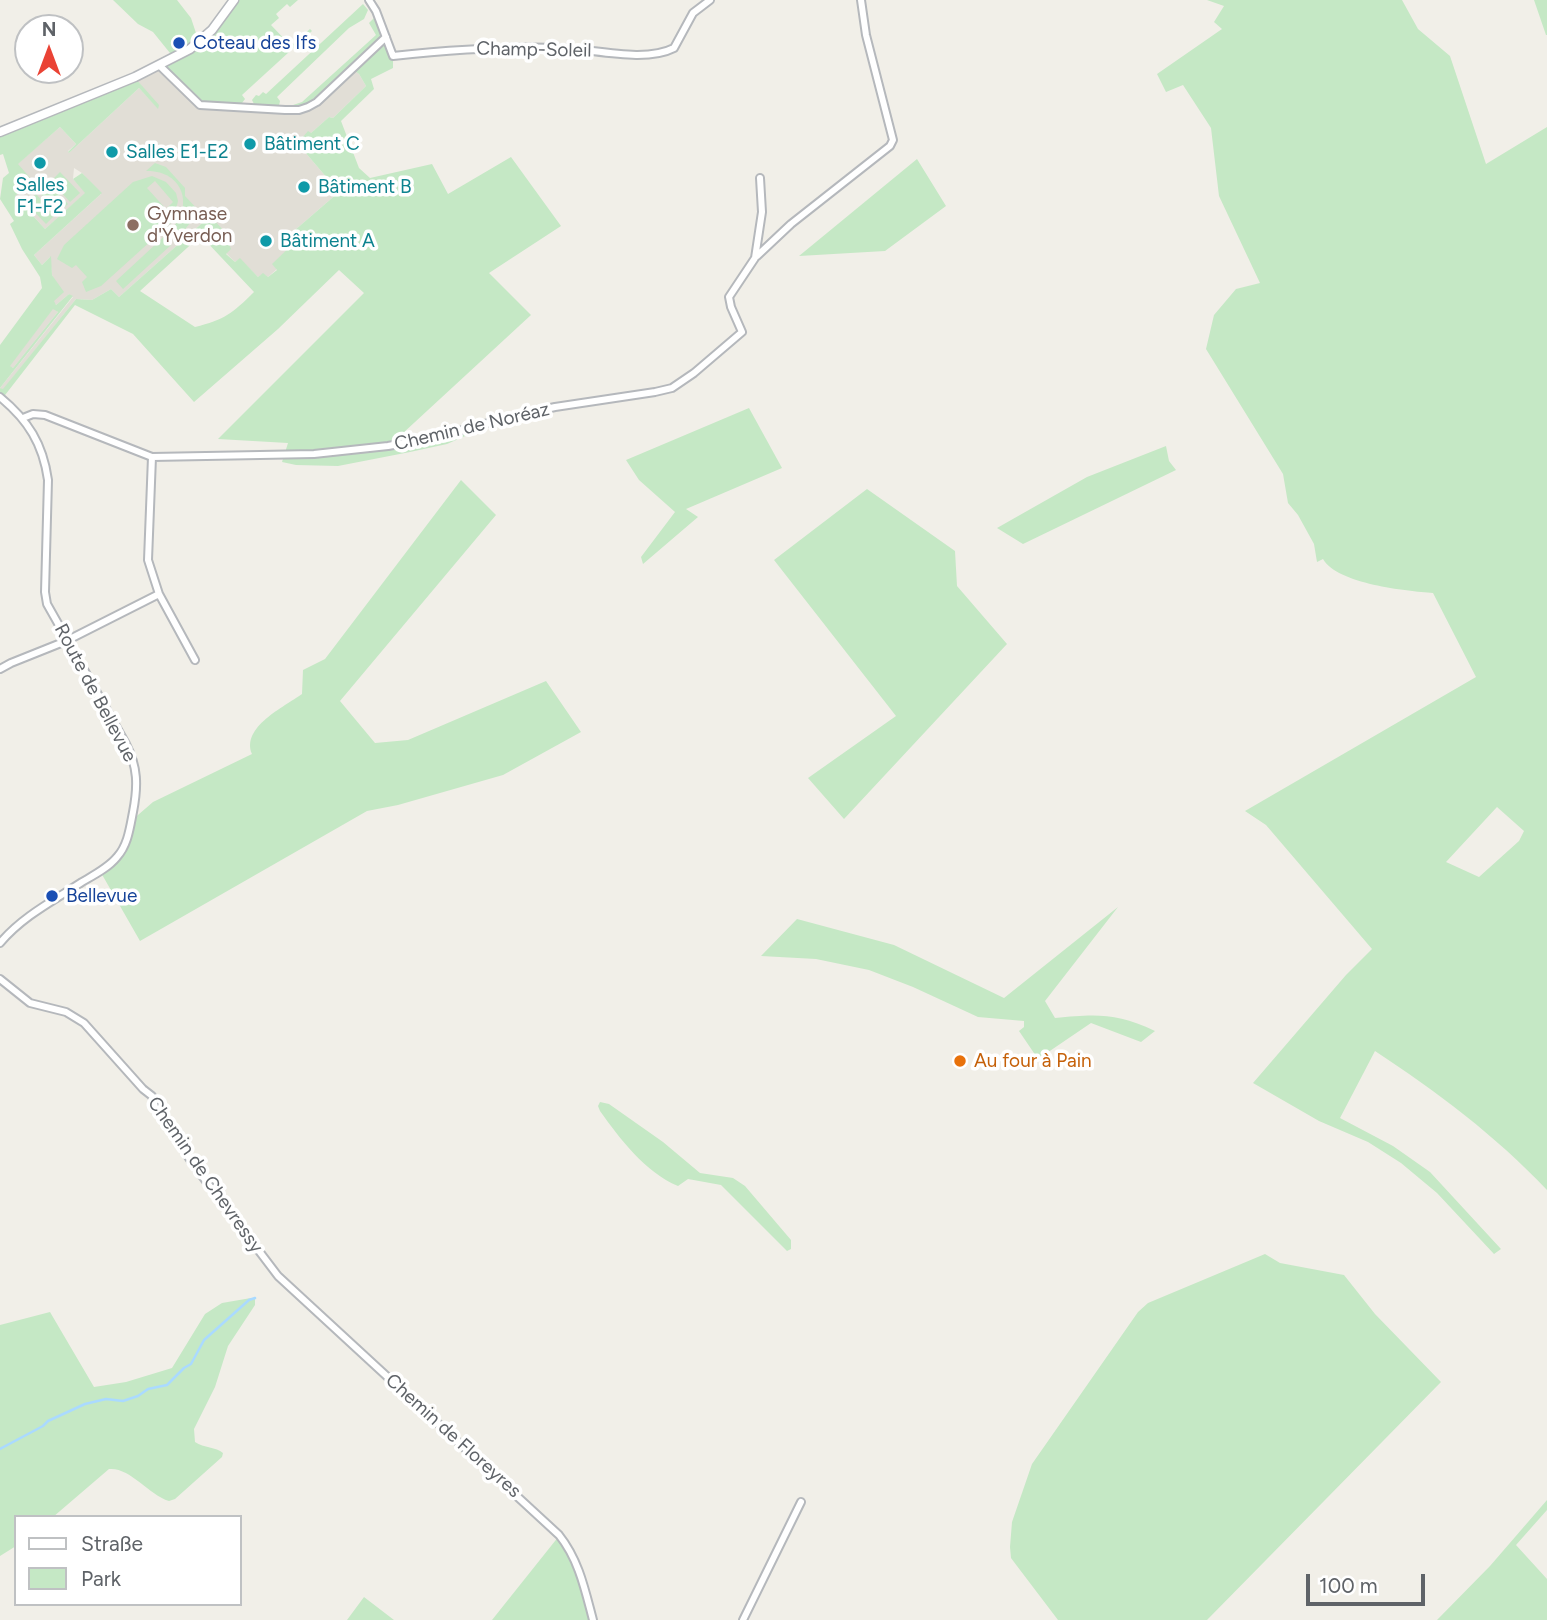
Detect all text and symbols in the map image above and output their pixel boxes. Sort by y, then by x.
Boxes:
north arrow [14,14,84,84]
text: N [42,18,56,41]
place label: Coteau des Ifs [193,32,316,54]
marker: Coteau des Ifs [171,35,187,51]
street label: Champ-Soleil [476,38,592,62]
place label: Bâtiment C [264,133,360,155]
marker: Bâtiment C [242,136,258,152]
place label: Salles E1-E2 [126,141,229,163]
marker: Salles E1-E2 [104,144,120,160]
marker: Salles F1-F2 [32,155,48,171]
place label: Salles F1-F2 [16,174,64,218]
place label: Bâtiment B [318,176,411,198]
marker: Bâtiment B [296,179,312,195]
place label: Gymnase d'Yverdon [147,203,232,247]
marker: Gymnase d'Yverdon [125,217,141,233]
place label: Bâtiment A [280,230,375,252]
marker: Bâtiment A [258,233,274,249]
street label: Chemin de Noréaz [392,398,552,456]
street label: Route de Bellevue [49,620,141,766]
place label: Bellevue [66,885,137,907]
marker: Bellevue [44,888,60,904]
place label: Au four à Pain [974,1050,1092,1072]
marker: Au four à Pain [952,1053,968,1069]
street label: Chemin de Chevressy [142,1092,268,1258]
street label: Chemin de Floreyres [381,1369,525,1503]
legend [14,1515,242,1606]
text: Straße [81,1531,143,1556]
scale bar [1309,1560,1428,1604]
text: Park [81,1566,121,1591]
text: 100 m [1319,1573,1378,1598]

